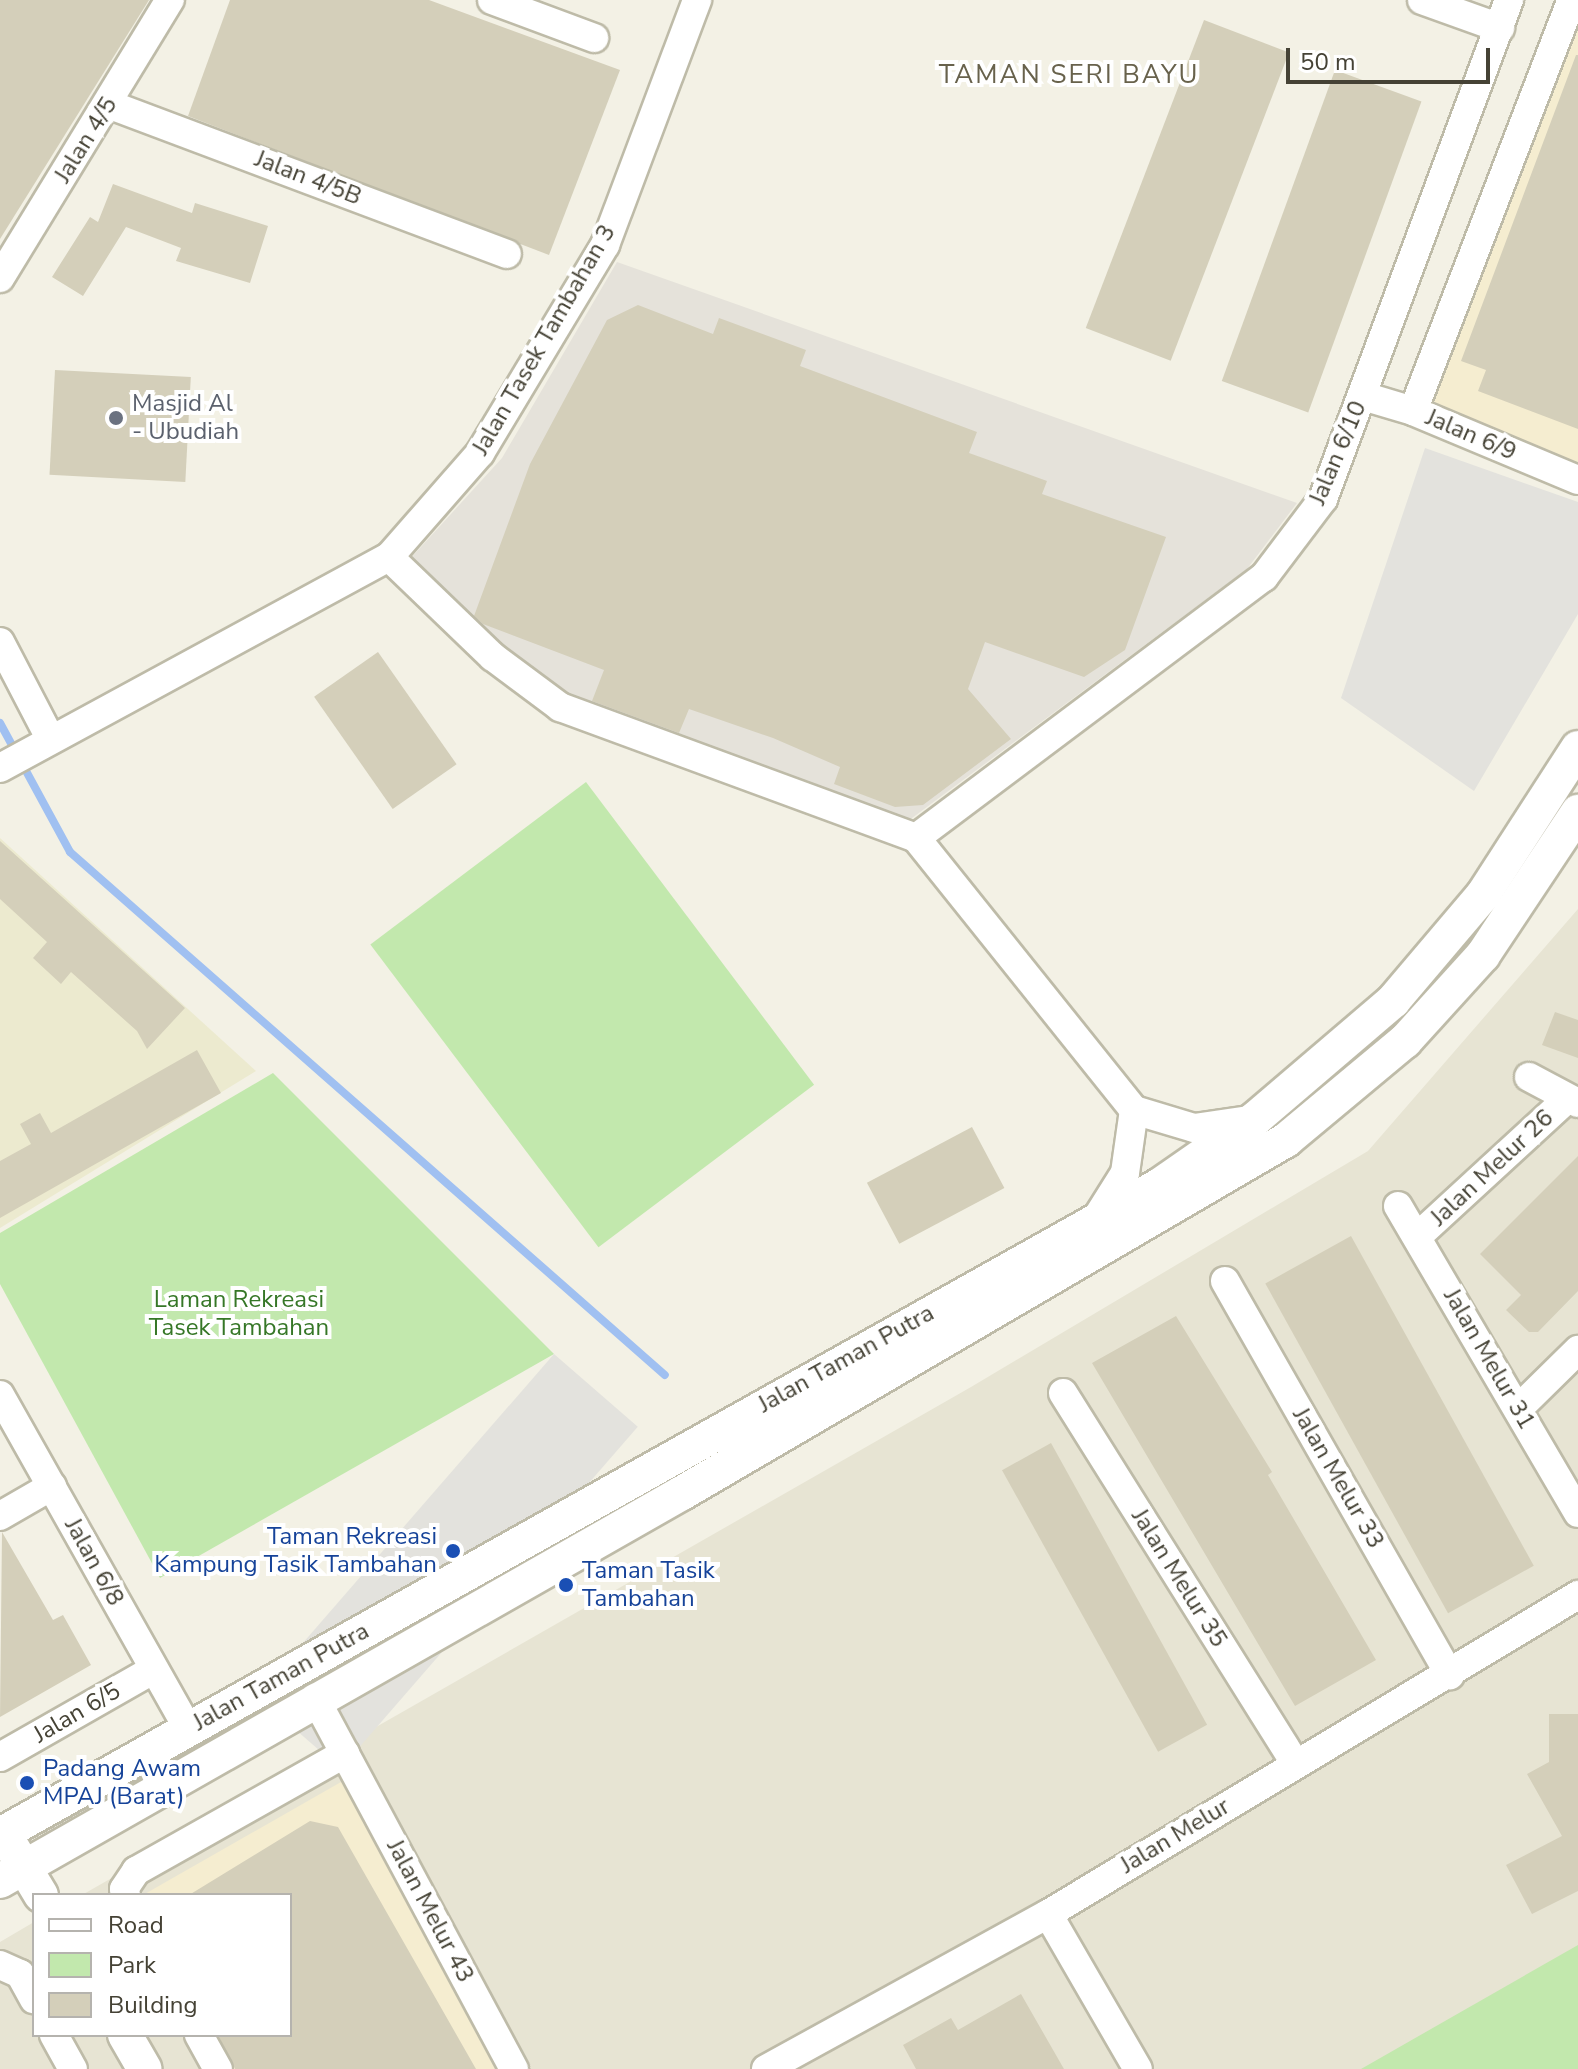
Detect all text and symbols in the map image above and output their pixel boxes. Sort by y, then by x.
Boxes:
scale bar [1290,32,1494,82]
text: 50 m [1300,46,1356,78]
district label: TAMAN SERI BAYU [939,59,1199,91]
street label: Jalan 4/5 [48,92,124,188]
street label: Jalan 4/5B [251,144,365,212]
street label: Jalan Tasek Tambahan 3 [466,220,622,460]
place label: Masjid Al - Ubudiah [132,390,239,446]
street label: Jalan 6/10 [1303,397,1373,509]
street label: Jalan 6/9 [1421,403,1521,467]
marker: Masjid Al - Ubudiah [107,409,125,427]
street label: Jalan Melur 26 [1425,1104,1559,1232]
street label: Jalan Melur 31 [1437,1284,1541,1434]
park label: Laman Rekreasi Tasek Tambahan [149,1286,329,1342]
street label: Jalan Taman Putra [753,1299,939,1419]
street label: Jalan Melur 33 [1286,1403,1390,1553]
street label: Jalan Melur 35 [1125,1504,1233,1652]
street label: Jalan 6/8 [58,1513,130,1611]
place label: Taman Rekreasi Kampung Tasik Tambahan [154,1523,437,1579]
marker: Taman Rekreasi Kampung Tasik Tambahan [444,1542,462,1560]
place label: Taman Tasik Tambahan [582,1557,715,1613]
marker: Taman Tasik Tambahan [557,1576,575,1594]
street label: Jalan Taman Putra [188,1617,374,1737]
street label: Jalan 6/5 [28,1677,126,1749]
place label: Padang Awam MPAJ (Barat) [43,1755,201,1811]
marker: Padang Awam MPAJ (Barat) [18,1774,36,1792]
street label: Jalan Melur [1115,1792,1235,1880]
street label: Jalan Melur 43 [380,1835,480,1987]
legend [32,1893,292,2037]
text: Road [108,1909,164,1941]
text: Park [108,1949,156,1981]
text: Building [108,1989,198,2021]

